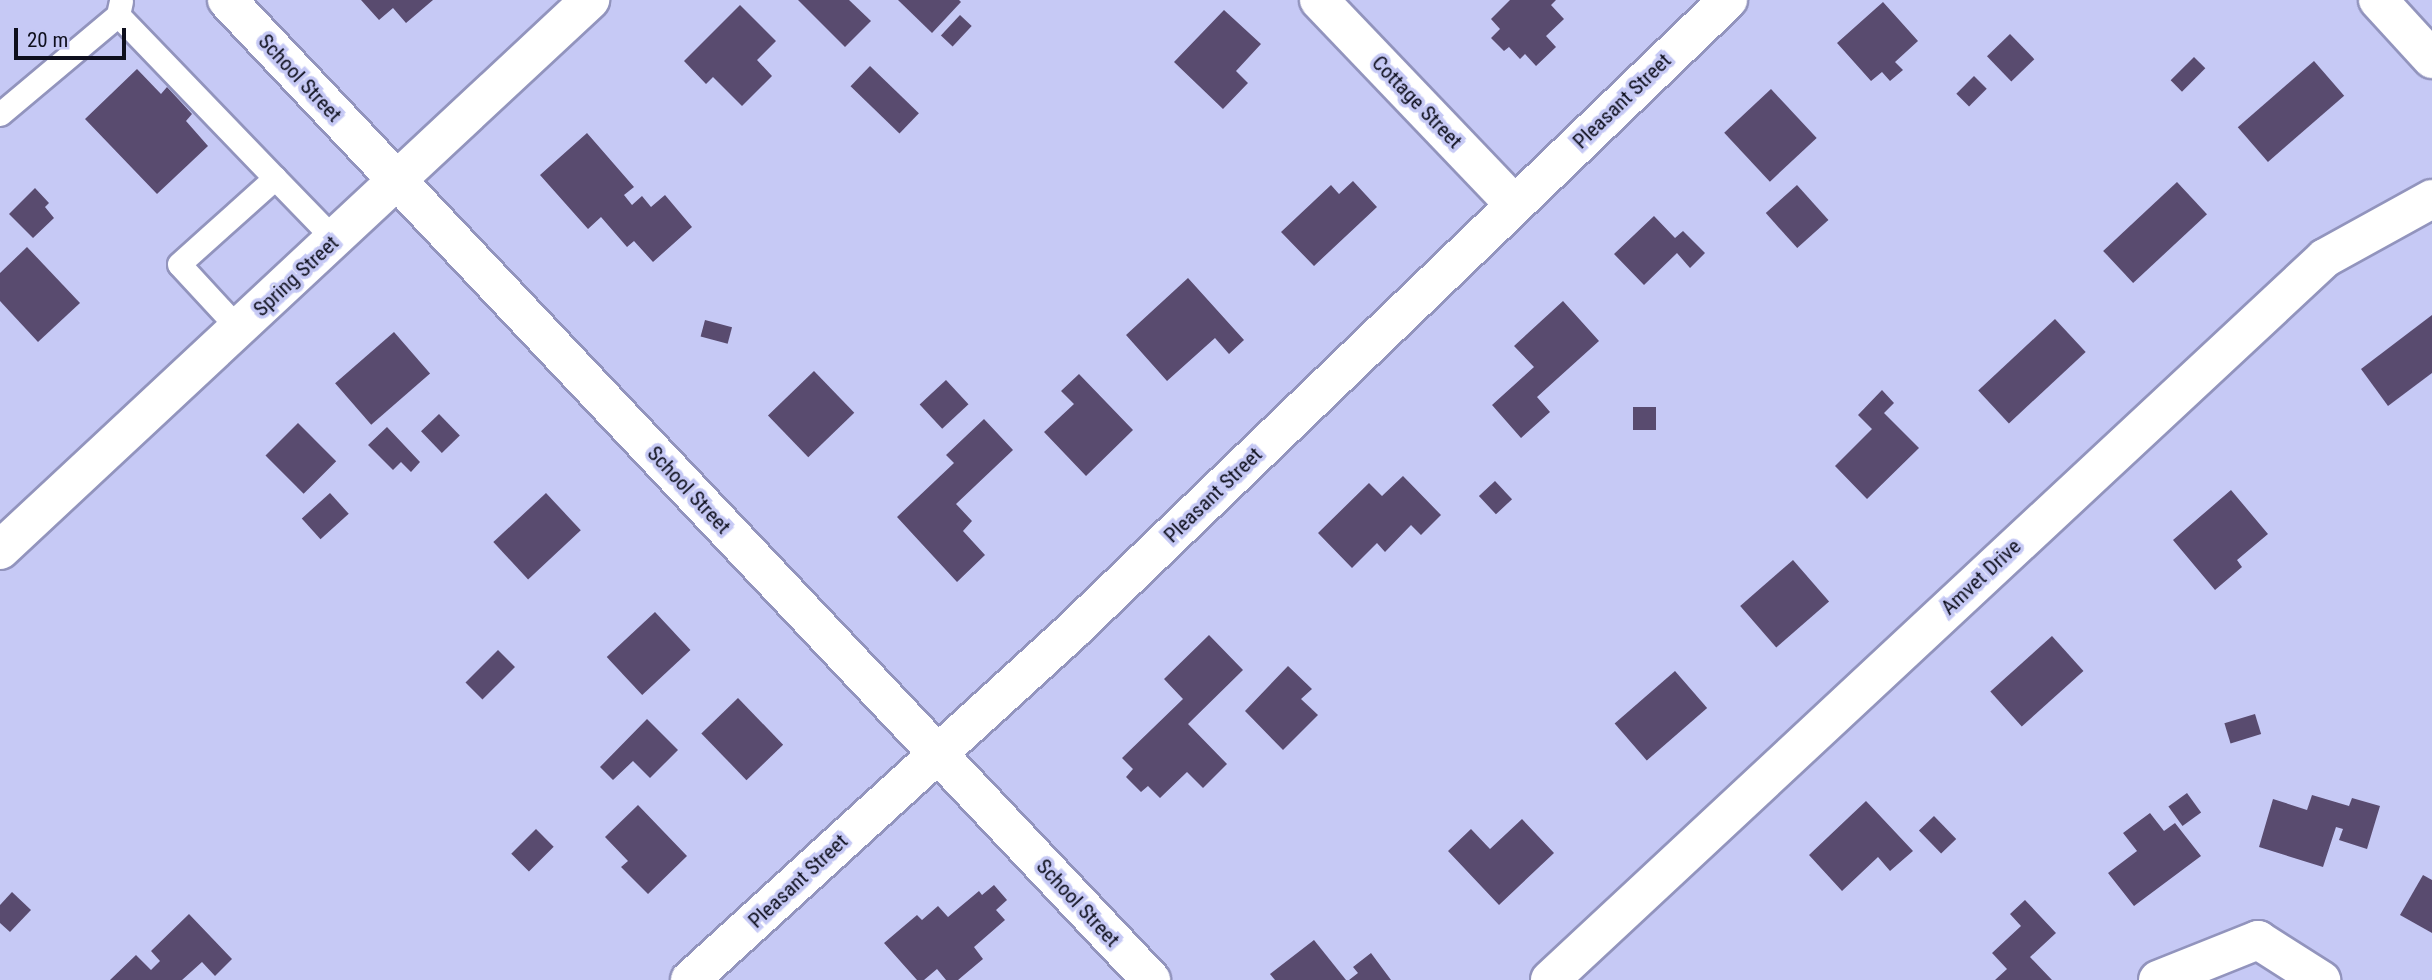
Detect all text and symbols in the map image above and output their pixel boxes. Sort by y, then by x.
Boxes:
scale bar [18,14,130,58]
text: 20 m [27,28,68,52]
street label: School Street [253,29,347,127]
street label: Pleasant Street [1568,48,1676,154]
street label: Cottage Street [1367,50,1467,154]
street label: Spring Street [248,230,344,322]
street label: School Street [642,441,736,539]
street label: Pleasant Street [1159,442,1267,548]
street label: Amvet Drive [1936,534,2026,620]
street label: Pleasant Street [743,829,853,933]
street label: School Street [1031,854,1125,952]

